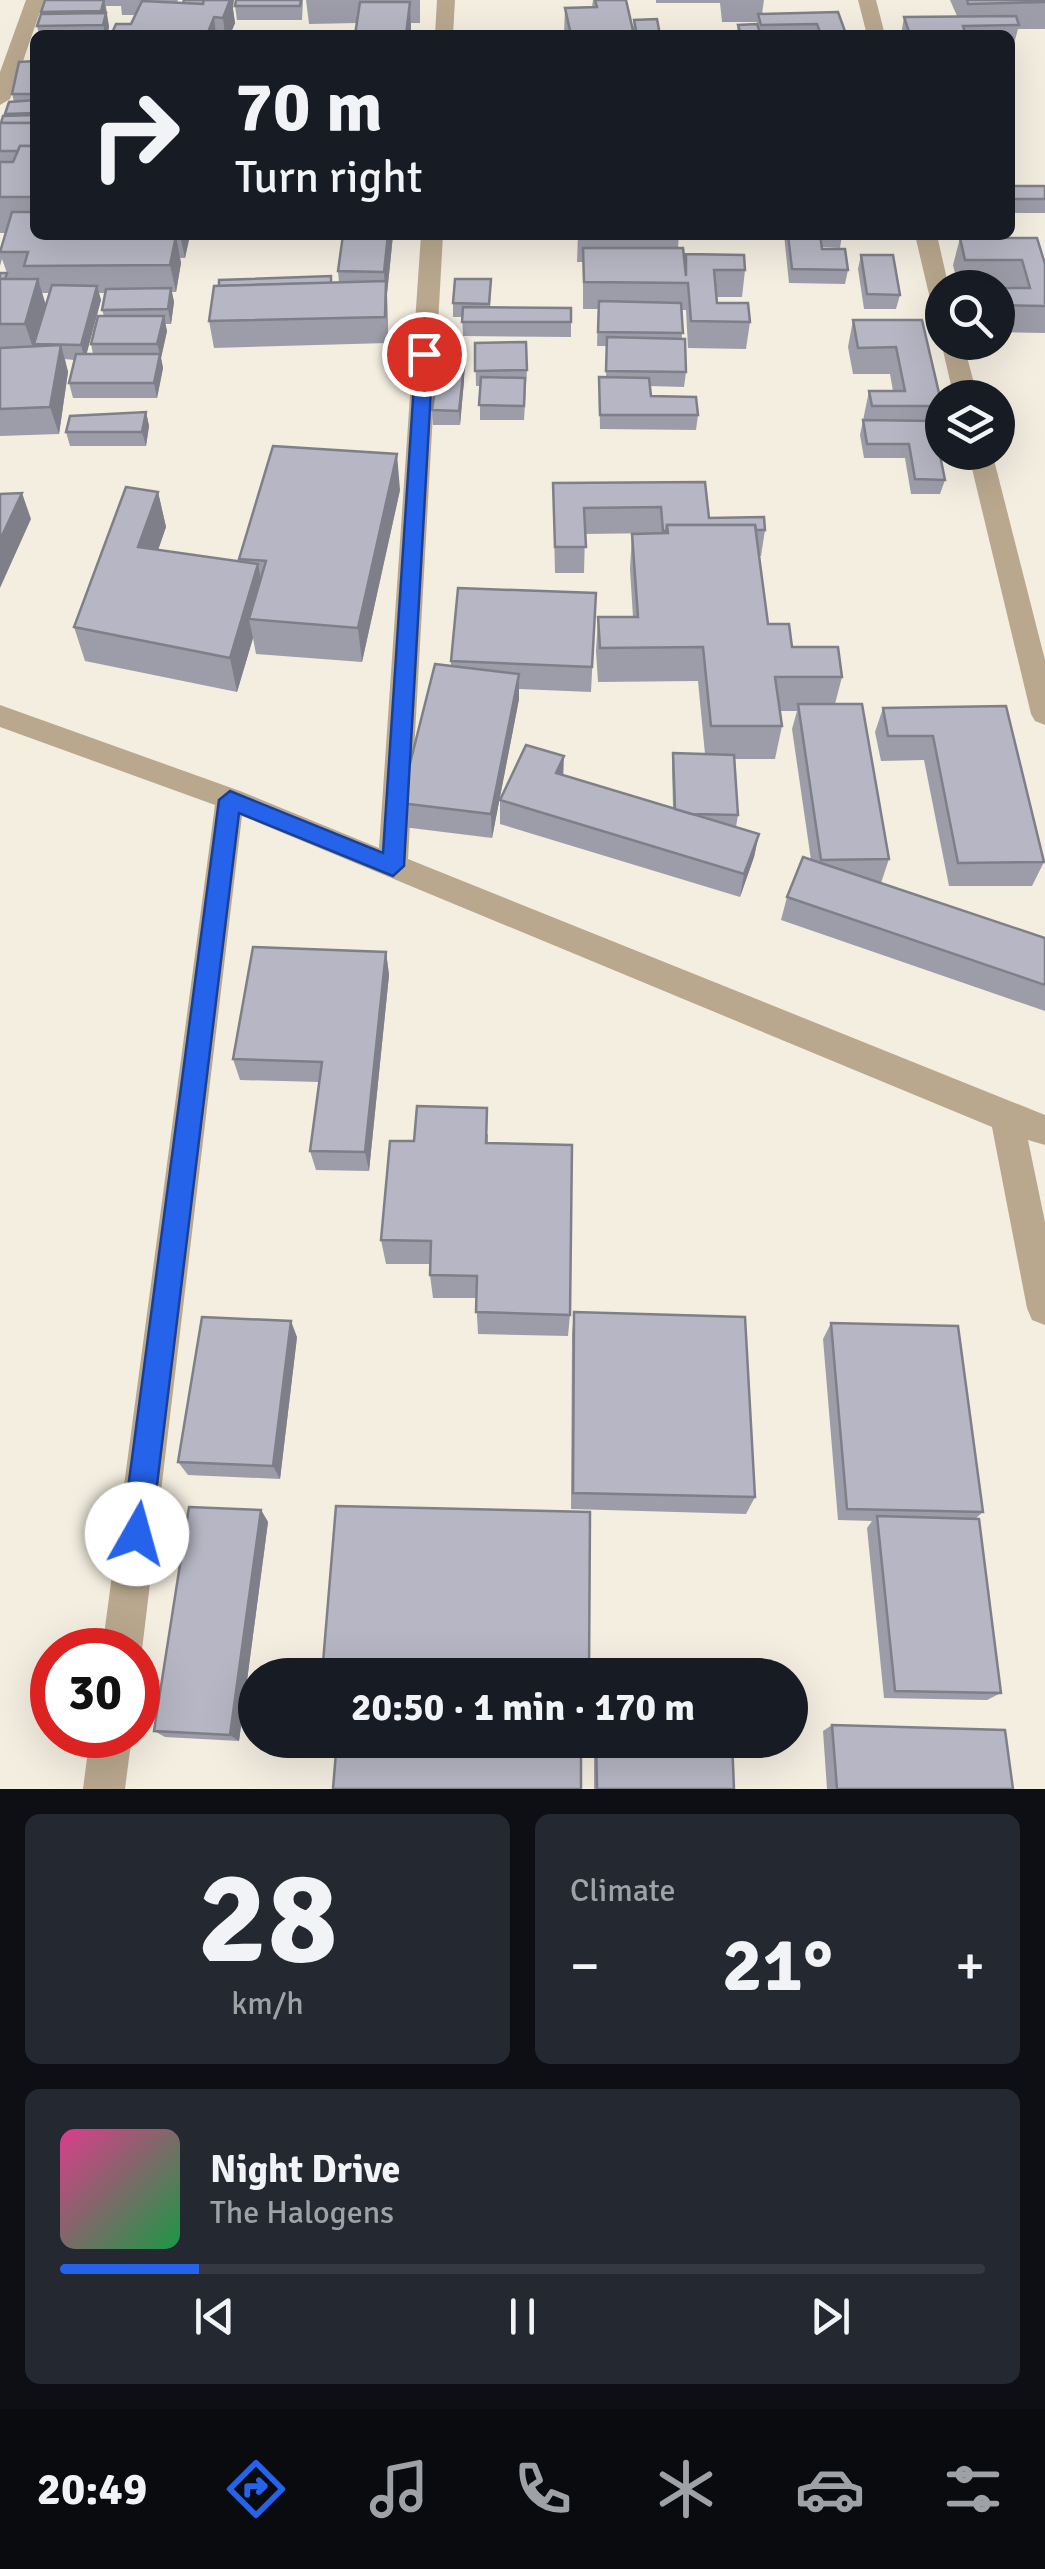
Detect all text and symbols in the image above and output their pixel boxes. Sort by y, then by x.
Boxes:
text: 70 m [235,64,383,150]
icon: right [70,70,200,200]
text: Turn right [235,150,423,205]
map controls [925,270,1015,470]
button: search [925,270,1015,360]
pin [382,312,467,397]
icon: arrive [397,327,452,382]
button: layers [925,380,1015,470]
position arrow [85,1482,189,1586]
speed limit sign: 30 [30,1628,160,1758]
text: 20:50 · 1 min · 170 m [351,1684,695,1731]
text: 28 [197,1839,338,1999]
text: Climate [570,1871,676,1910]
text: 21° [722,1919,833,2012]
text: − [570,1932,600,2000]
text: + [955,1932,985,2000]
text: km/h [231,1984,304,2023]
text: Night Drive [210,2146,400,2193]
text: The Halogens [210,2193,394,2232]
icon: previous [187,2289,242,2344]
icon: pause [495,2289,550,2344]
icon: next [803,2289,858,2344]
icon: directions [221,2454,291,2524]
icon: music [364,2454,434,2524]
icon: phone [508,2454,578,2524]
icon: climate [651,2454,721,2524]
icon: car [795,2454,865,2524]
icon: filters [938,2454,1008,2524]
text: 20:49 [37,2462,147,2517]

